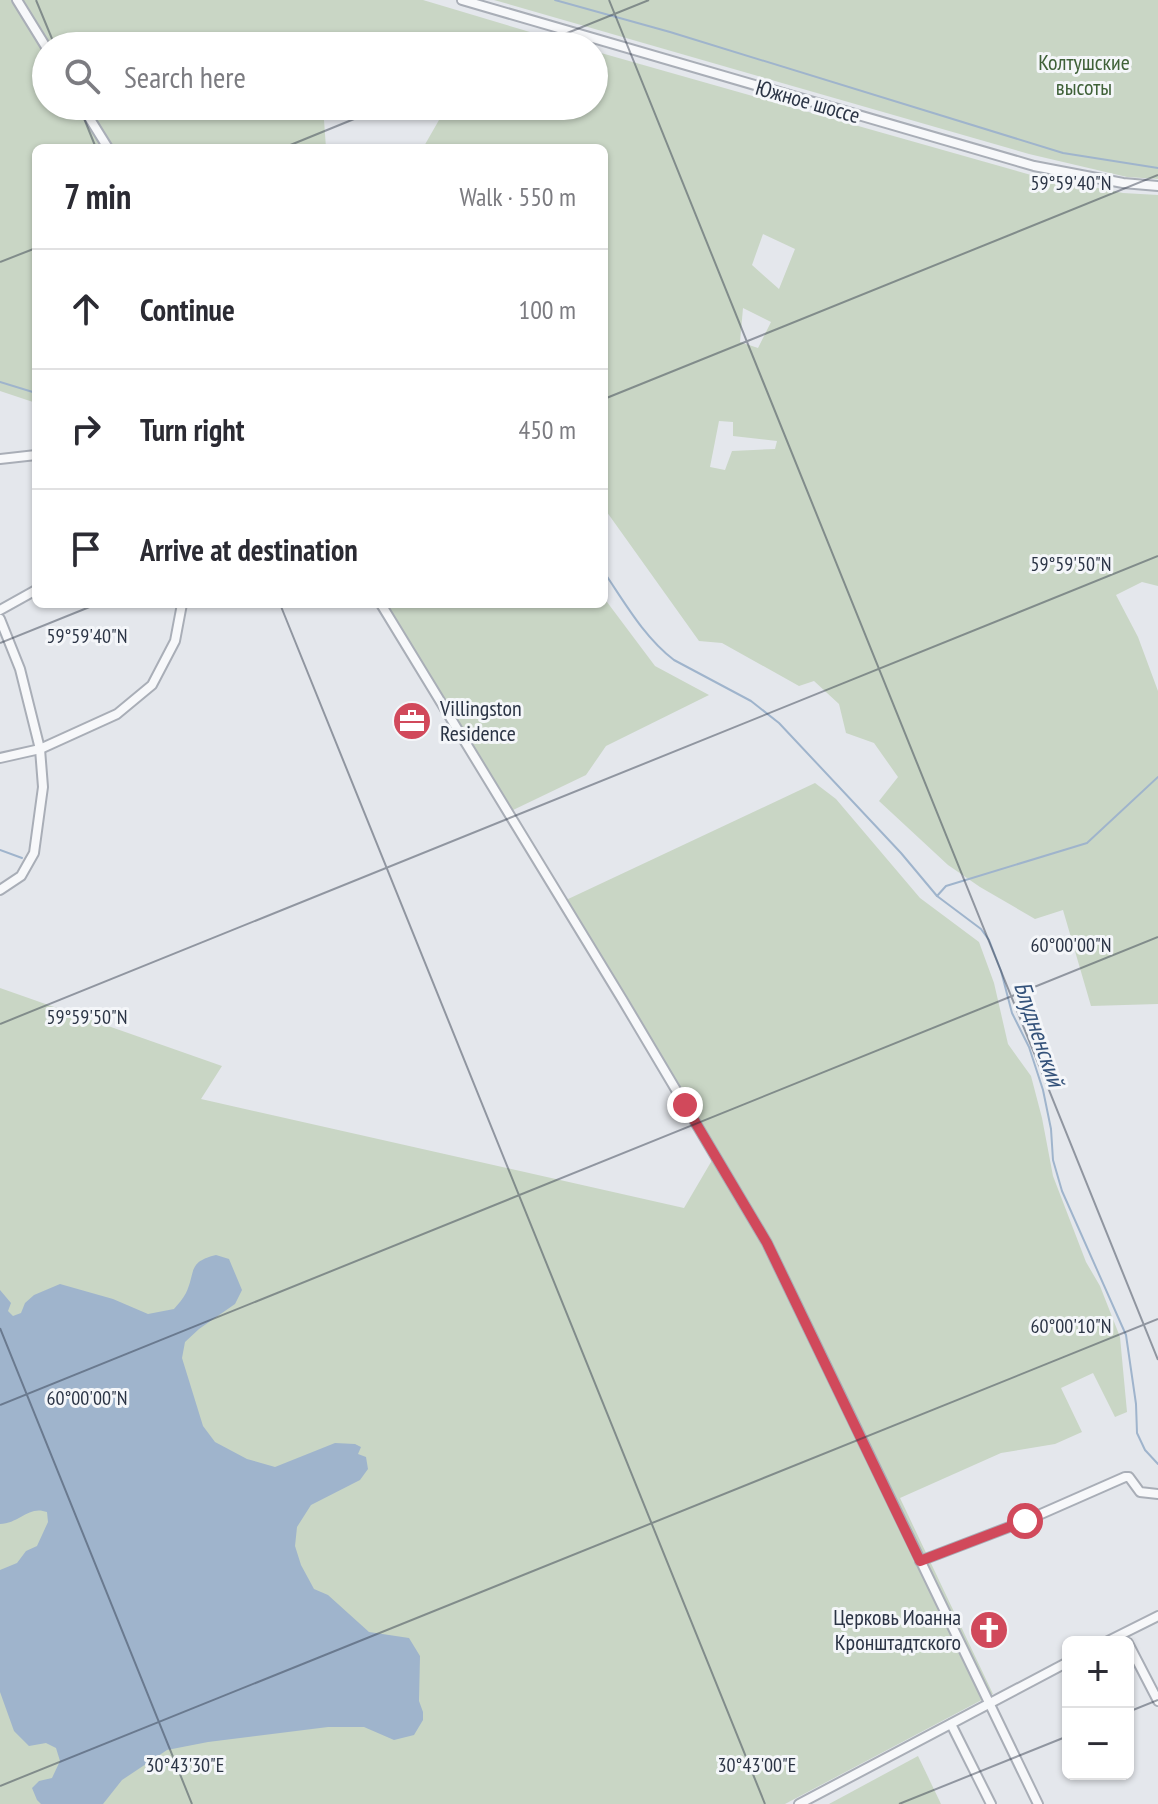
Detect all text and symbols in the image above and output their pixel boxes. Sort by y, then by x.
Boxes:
search box [32,32,608,120]
park label: Колтушские высоты [1038,48,1130,101]
icon: search [60,54,104,98]
text: Search here [124,57,246,96]
street label: Южное шоссе [753,73,863,129]
text: 59°59'40"N [1031,170,1111,196]
text: 7 min [64,174,131,218]
text: Walk · 550 m [459,180,576,213]
icon: ahead [64,287,108,331]
text: Continue [140,290,235,329]
text: 100 m [518,293,576,326]
icon: right [64,407,108,451]
text: Turn right [140,410,244,449]
text: 450 m [518,413,576,446]
icon: arrive [64,527,108,571]
text: Arrive at destination [140,530,358,569]
text: 59°59'50"N [1031,551,1111,577]
text: 59°59'40"N [47,623,127,649]
place label: Villingston Residence [439,694,522,747]
office icon: Villingston Residence [391,700,433,742]
text: 60°00'00"N [1031,932,1111,958]
water label: Блудненский [1007,977,1073,1093]
text: 59°59'50"N [47,1004,127,1030]
route end [667,1087,703,1123]
text: 60°00'10"N [1031,1313,1111,1339]
text: 60°00'00"N [47,1385,127,1411]
route start [1007,1503,1043,1539]
place label: Церковь Иоанна Кронштадтского [833,1603,961,1656]
church icon: Церковь Иоанна Кронштадтского [968,1609,1010,1651]
map controls [1062,1636,1134,1780]
button: + [1062,1636,1134,1708]
button: − [1062,1708,1134,1780]
text: 30°43'30"E [146,1752,224,1778]
text: 30°43'00"E [718,1752,796,1778]

